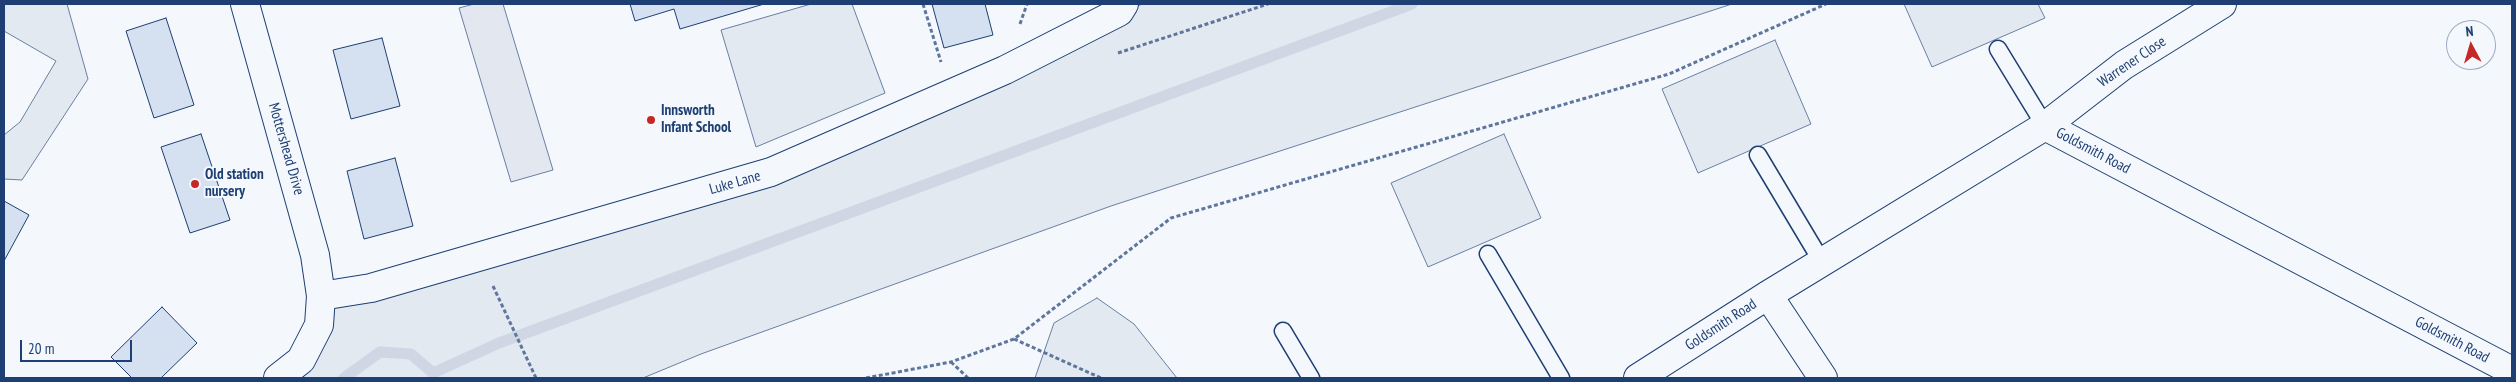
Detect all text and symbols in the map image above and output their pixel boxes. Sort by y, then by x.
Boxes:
north arrow [2446,20,2496,70]
text: N [2465,22,2474,40]
street label: Warrener Close [2095,33,2169,91]
street label: Mottershead Drive [264,101,308,197]
place label: Innsworth Infant School [661,102,731,137]
marker: Innsworth Infant School [645,114,657,126]
street label: Goldsmith Road [2053,124,2133,178]
place label: Old station nursery [205,166,264,201]
street label: Luke Lane [707,167,763,199]
marker: Old station nursery [189,178,201,190]
street label: Goldsmith Road [1682,295,1760,355]
street label: Goldsmith Road [2412,313,2492,367]
scale bar [22,330,135,362]
text: 20 m [28,339,54,358]

